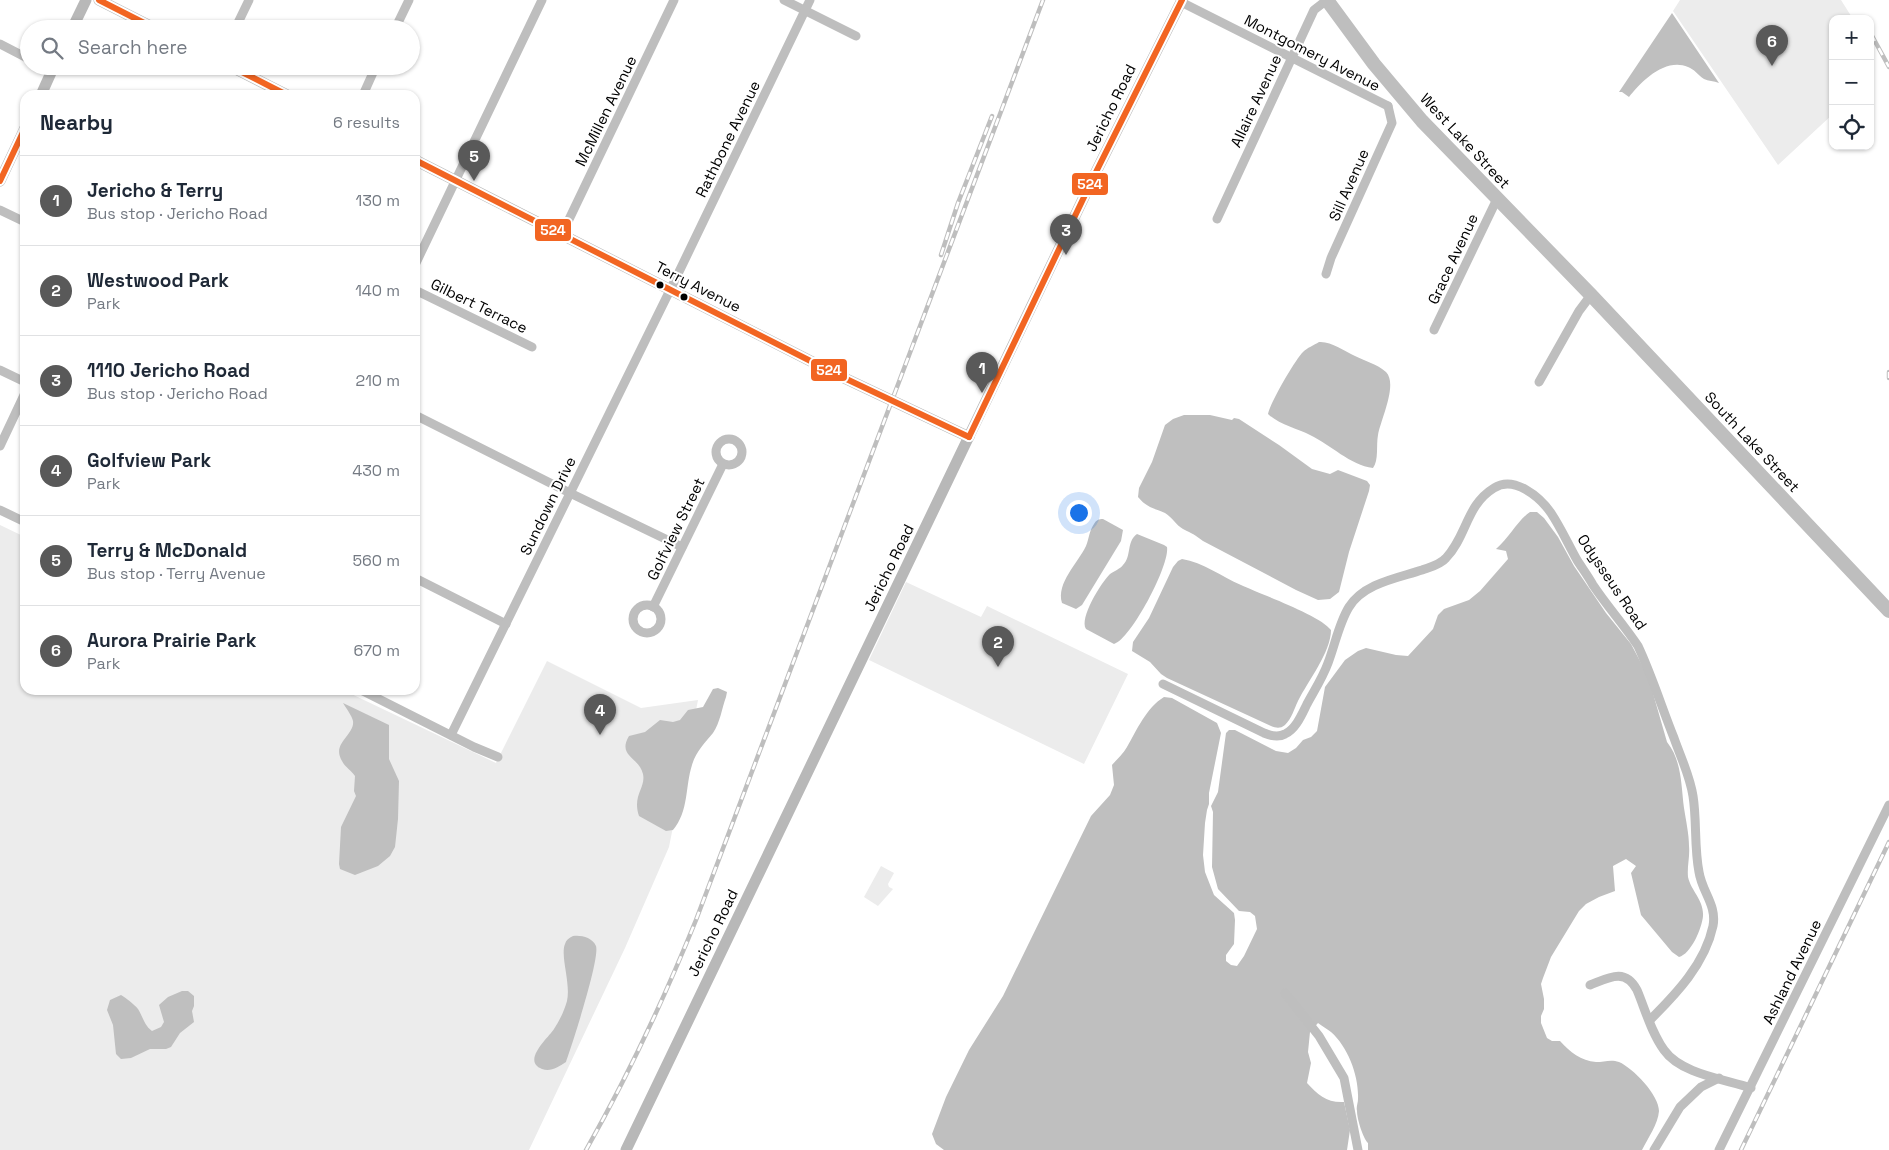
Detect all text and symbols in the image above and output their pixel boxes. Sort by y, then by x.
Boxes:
street label: Montgomery Avenue [1241,10,1383,95]
map controls [1829,15,1874,150]
button: + [1829,15,1874,60]
search box [20,20,420,75]
pin: 6 [1756,25,1788,66]
icon: search [38,34,66,62]
text: Search here [78,35,188,60]
street label: Allaire Avenue [1226,51,1285,150]
street label: McMillen Avenue [571,52,641,169]
button: − [1829,60,1874,105]
street label: Jericho Road [1081,61,1140,155]
street label: Rathbone Avenue [691,77,764,200]
street label: West Lake Street [1416,89,1514,192]
button: locate [1829,105,1874,150]
text: Nearby [40,109,113,136]
text: 6 results [333,112,400,133]
pin: 5 [458,140,490,181]
street label: Sill Avenue [1324,146,1373,224]
line badge: 524 [1071,172,1109,196]
text: 524 [1077,175,1103,193]
text: Jericho & Terry [87,178,223,203]
text: 1 [52,190,60,211]
text: 130 m [356,190,400,211]
text: Bus stop · Jericho Road [87,203,268,224]
street label: Grace Avenue [1423,210,1482,307]
pin: 3 [1050,214,1082,255]
line badge: 524 [534,218,572,242]
text: 524 [540,221,566,239]
street label: Terry Avenue [652,257,744,316]
text: Westwood Park [87,268,229,293]
street label: Gilbert Terrace [428,274,531,337]
text: 2 [51,280,61,301]
text: 140 m [355,280,400,301]
unlabelled marker [655,280,665,290]
unlabelled marker [679,292,689,302]
text: Park [87,293,120,314]
pin: 1 [966,352,998,393]
text: 1110 Jericho Road [87,358,250,383]
line badge: 524 [810,358,848,382]
text: 524 [816,361,842,379]
text: 3 [51,370,61,391]
text: 210 m [356,370,400,391]
text: Bus stop · Jericho Road [87,383,268,404]
street label: South Lake Street [1701,387,1804,496]
text: Golfview Park [87,448,211,473]
street label: Sundown Drive [515,453,580,558]
text: 4 [51,460,61,481]
text: 430 m [352,460,400,481]
text: Park [87,473,120,494]
street label: Golfview Street [643,474,709,583]
your location [1066,500,1092,526]
street label: Jericho Road [859,521,918,615]
street label: Odysseus Road [1573,530,1651,633]
text: Terry & McDonald [87,538,247,563]
text: 5 [51,550,61,571]
text: 560 m [352,550,400,571]
text: Bus stop · Terry Avenue [87,563,266,584]
pin: 2 [982,626,1014,667]
text: Aurora Prairie Park [87,628,256,653]
text: 6 [51,640,61,661]
text: 670 m [353,640,400,661]
text: Park [87,653,120,674]
pin: 4 [584,694,616,735]
street label: Jericho Road [683,886,742,980]
street label: Ashland Avenue [1758,916,1825,1027]

